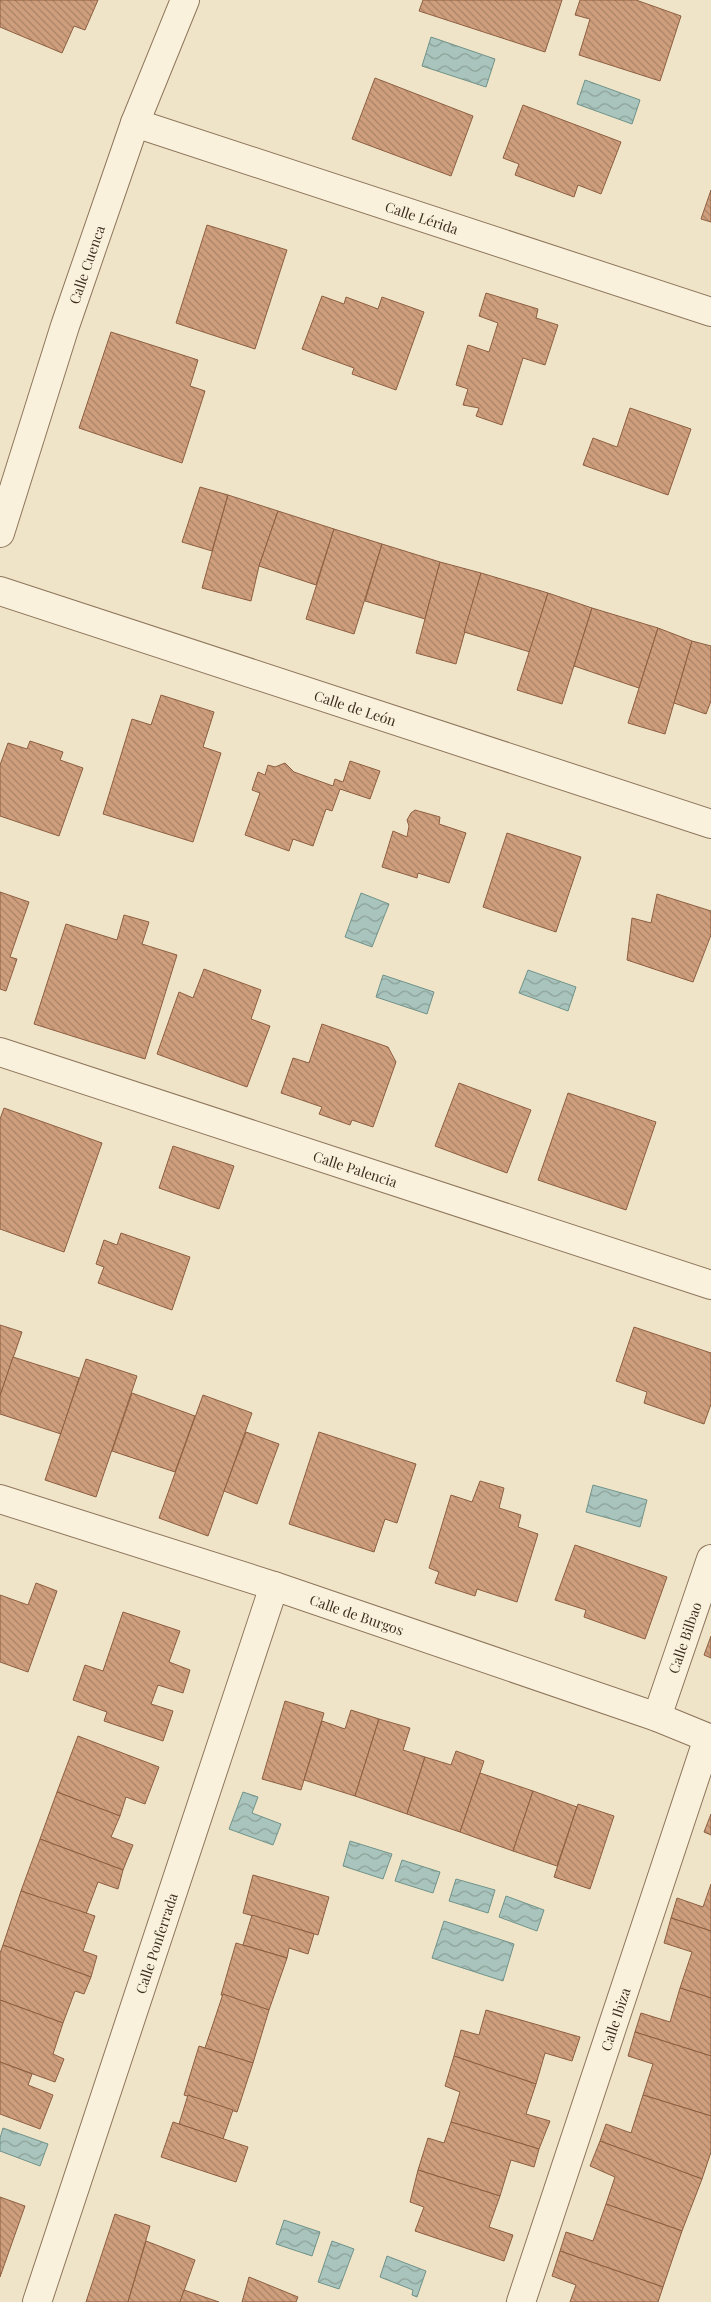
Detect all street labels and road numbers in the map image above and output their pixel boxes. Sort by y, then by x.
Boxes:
street label: Calle Lérida [383,196,461,238]
street label: Calle Cuenca [64,223,109,306]
street label: Calle de León [312,685,399,730]
street label: Calle Palencia [311,1146,400,1191]
street label: Calle de Burgos [307,1589,406,1639]
street label: Calle Bilbao [663,1599,705,1676]
street label: Calle Ponferrada [130,1890,181,1996]
street label: Calle Ibiza [595,1985,634,2053]

